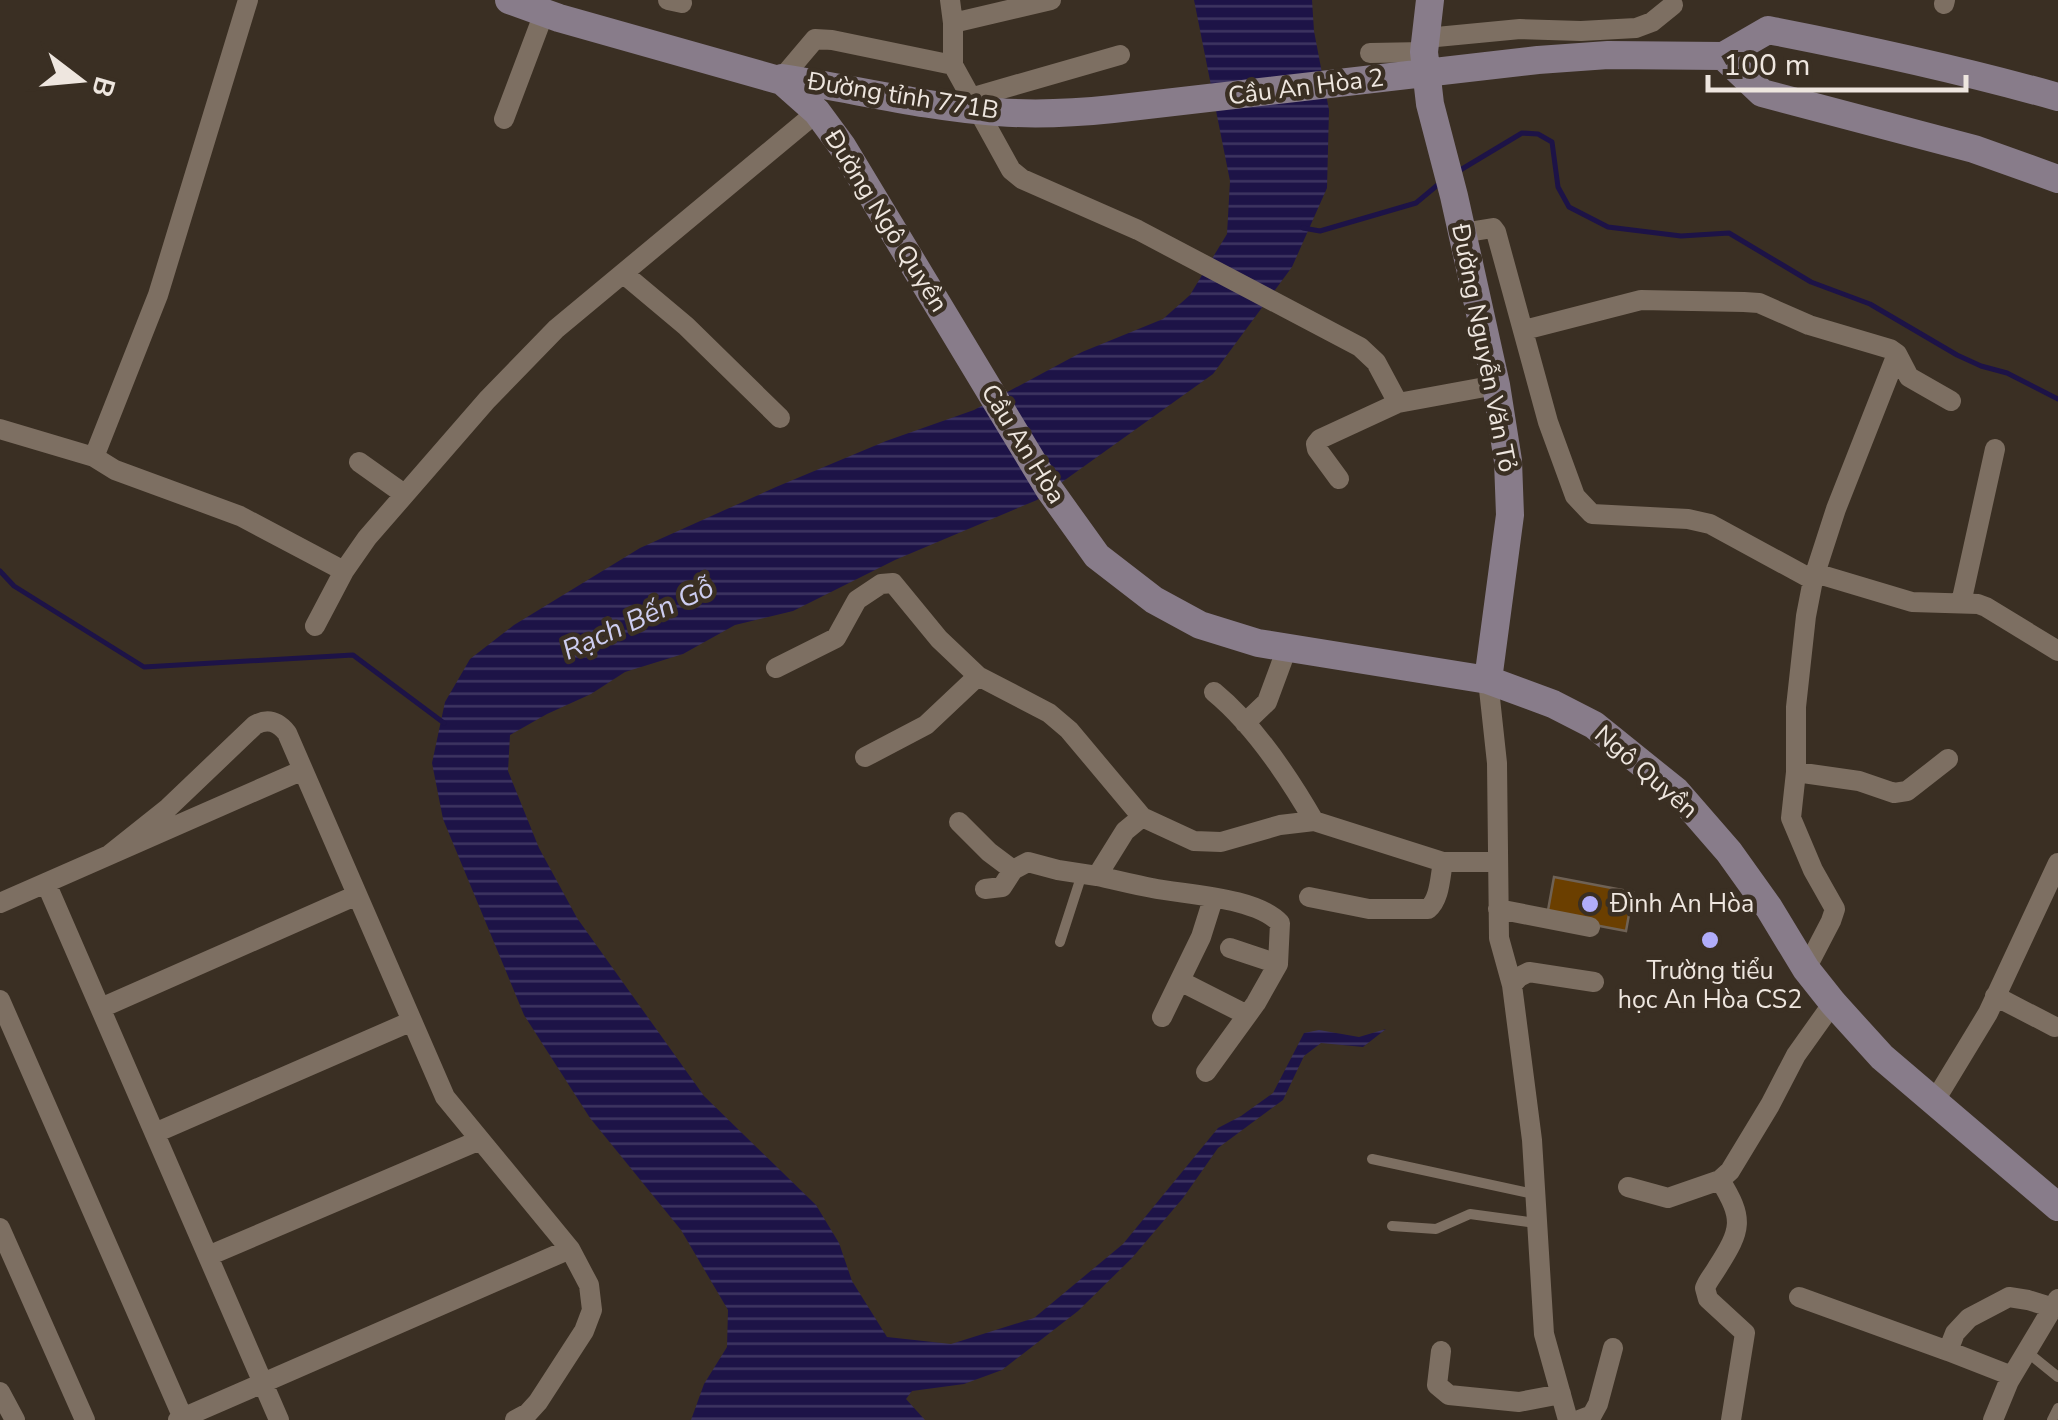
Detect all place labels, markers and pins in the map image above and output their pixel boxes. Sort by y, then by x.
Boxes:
place label: Đình An Hòa [1609,887,1754,921]
marker: Đình An Hòa [1579,893,1601,915]
marker: Trường tiểu học An Hòa CS2 [1699,929,1721,951]
place label: Trường tiểu học An Hòa CS2 [1618,954,1802,1017]

